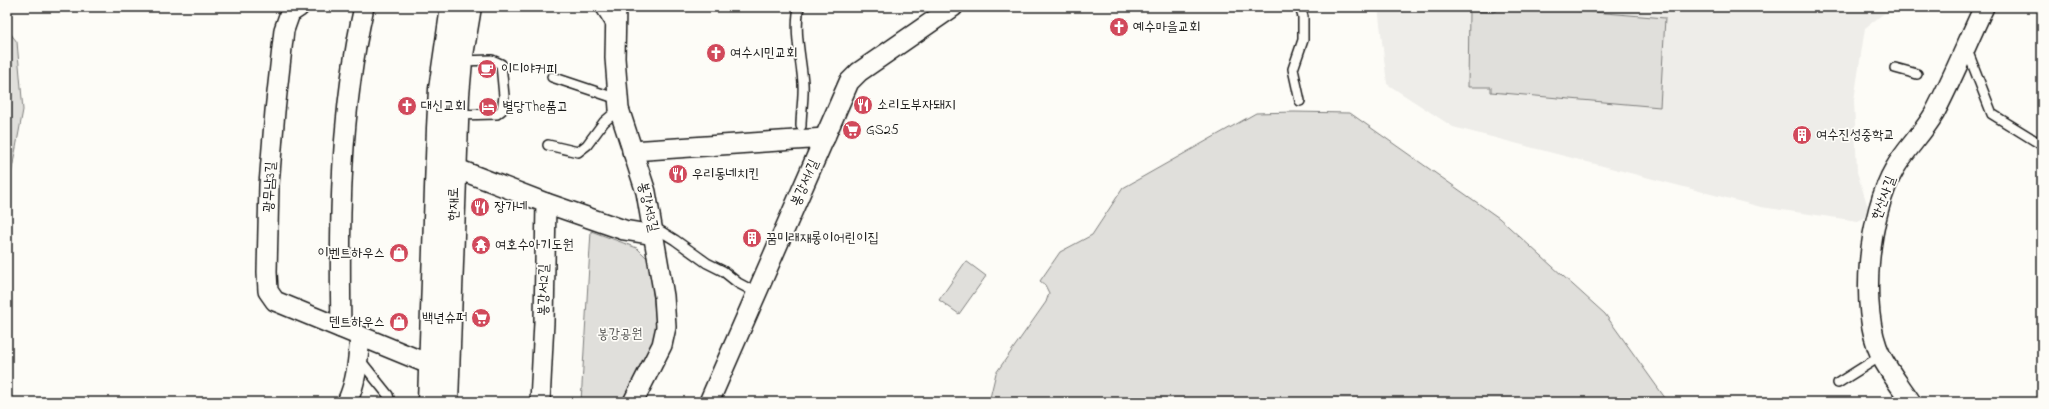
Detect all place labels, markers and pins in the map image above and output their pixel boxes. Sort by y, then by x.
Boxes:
church icon: 예수마을교회 [1108,16,1130,38]
place label: 예수마을교회 [1133,17,1201,38]
church icon: 여수시민교회 [705,42,727,64]
place label: 여수시민교회 [730,43,798,64]
cafe icon: 이디야커피 [476,58,498,80]
place label: 이디야커피 [501,59,557,80]
restaurant icon: 소리도부자돼지 [852,94,874,116]
church icon: 대신교회 [396,95,418,117]
place label: 소리도부자돼지 [877,95,956,116]
place label: 대신교회 [421,96,466,117]
hotel icon: 별당The품고 [477,96,499,118]
place label: 별당The품고 [502,97,568,118]
supermarket icon: GS25 [841,119,863,141]
place label: GS25 [866,120,899,141]
building icon: 여수진성중학교 [1791,124,1813,146]
place label: 여수진성중학교 [1816,125,1895,146]
restaurant icon: 우리동네치킨 [667,163,689,185]
place label: 우리동네치킨 [692,164,760,185]
restaurant icon: 장가네 [469,196,491,218]
place label: 장가네 [494,197,528,218]
building icon: 꿈미래재롱이어린이집 [741,227,763,249]
place label: 꿈미래재롱이어린이집 [766,228,879,249]
temple icon: 여호수아기도원 [470,234,492,256]
place label: 여호수아기도원 [495,235,574,256]
shop icon: 이벤트하우스 [388,242,410,264]
place label: 이벤트하우스 [317,243,385,264]
supermarket icon: 백년슈퍼 [470,307,492,329]
place label: 백년슈퍼 [422,308,467,329]
shop icon: 덴트하우스 [388,311,410,333]
place label: 덴트하우스 [329,312,385,333]

